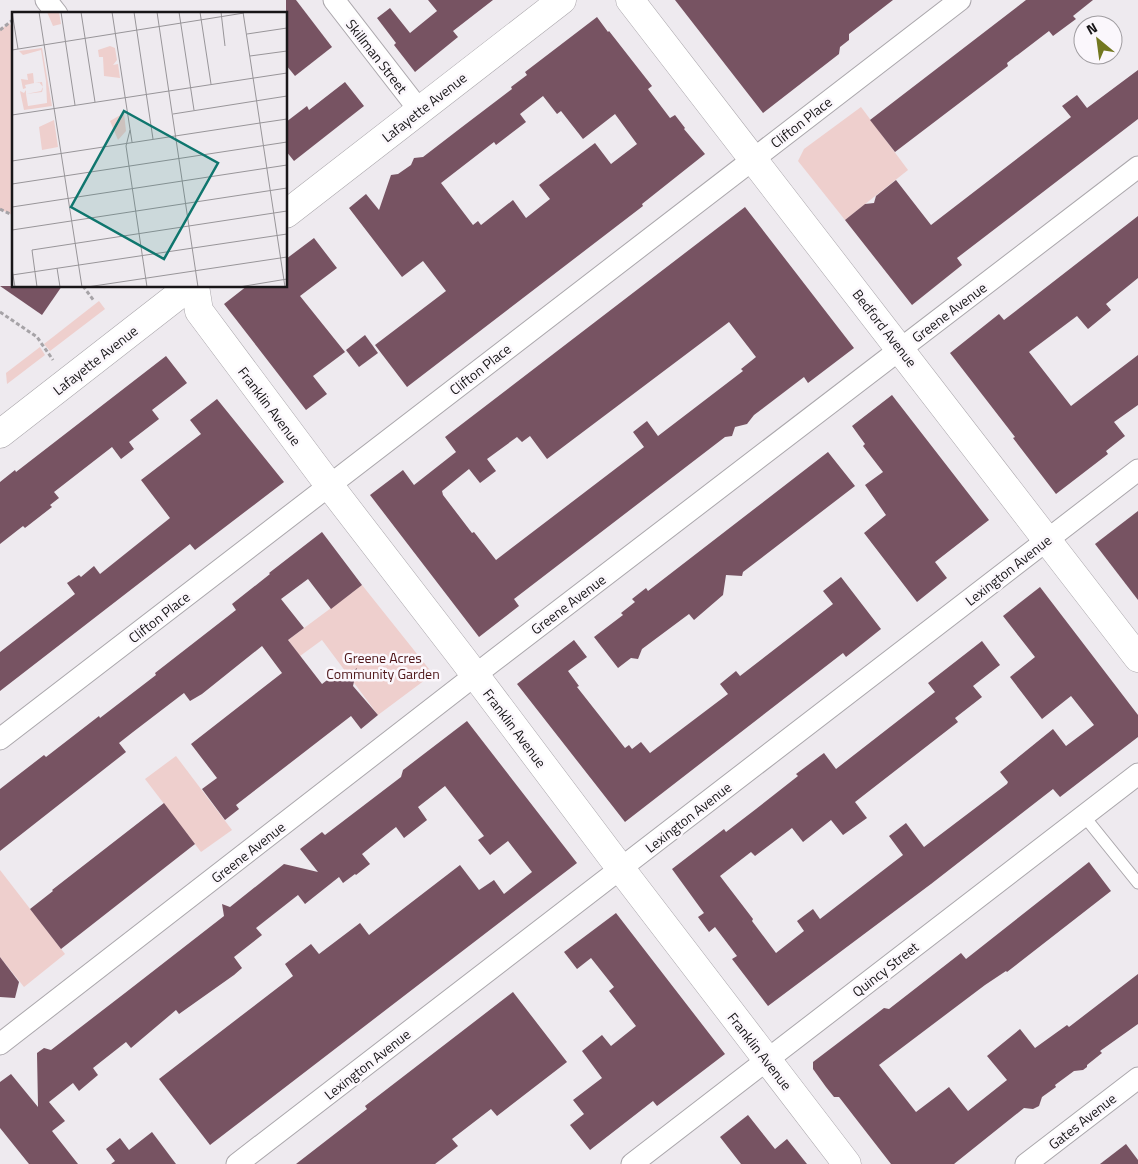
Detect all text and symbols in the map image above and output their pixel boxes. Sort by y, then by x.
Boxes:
inset map [12,12,288,288]
street label: Skillman Street [341,14,413,98]
north arrow [1073,15,1123,65]
text: N [1082,17,1101,40]
street label: Lafayette Avenue [377,67,471,147]
street label: Clifton Place [766,91,836,153]
street label: Greene Avenue [907,277,991,347]
street label: Bedford Avenue [848,285,922,371]
street label: Lafayette Avenue [48,320,142,400]
street label: Clifton Place [445,338,515,400]
street label: Franklin Avenue [233,362,307,450]
street label: Lexington Avenue [960,530,1056,610]
street label: Greene Avenue [526,569,610,639]
street label: Clifton Place [124,586,194,648]
park label: Greene Acres Community Garden [326,647,440,684]
street label: Franklin Avenue [478,684,552,772]
street label: Lexington Avenue [640,777,736,857]
street label: Greene Avenue [206,816,290,888]
street label: Quincy Street [847,936,923,1002]
street label: Franklin Avenue [723,1008,797,1094]
street label: Lexington Avenue [319,1024,415,1104]
street label: Gates Avenue [1044,1088,1120,1154]

